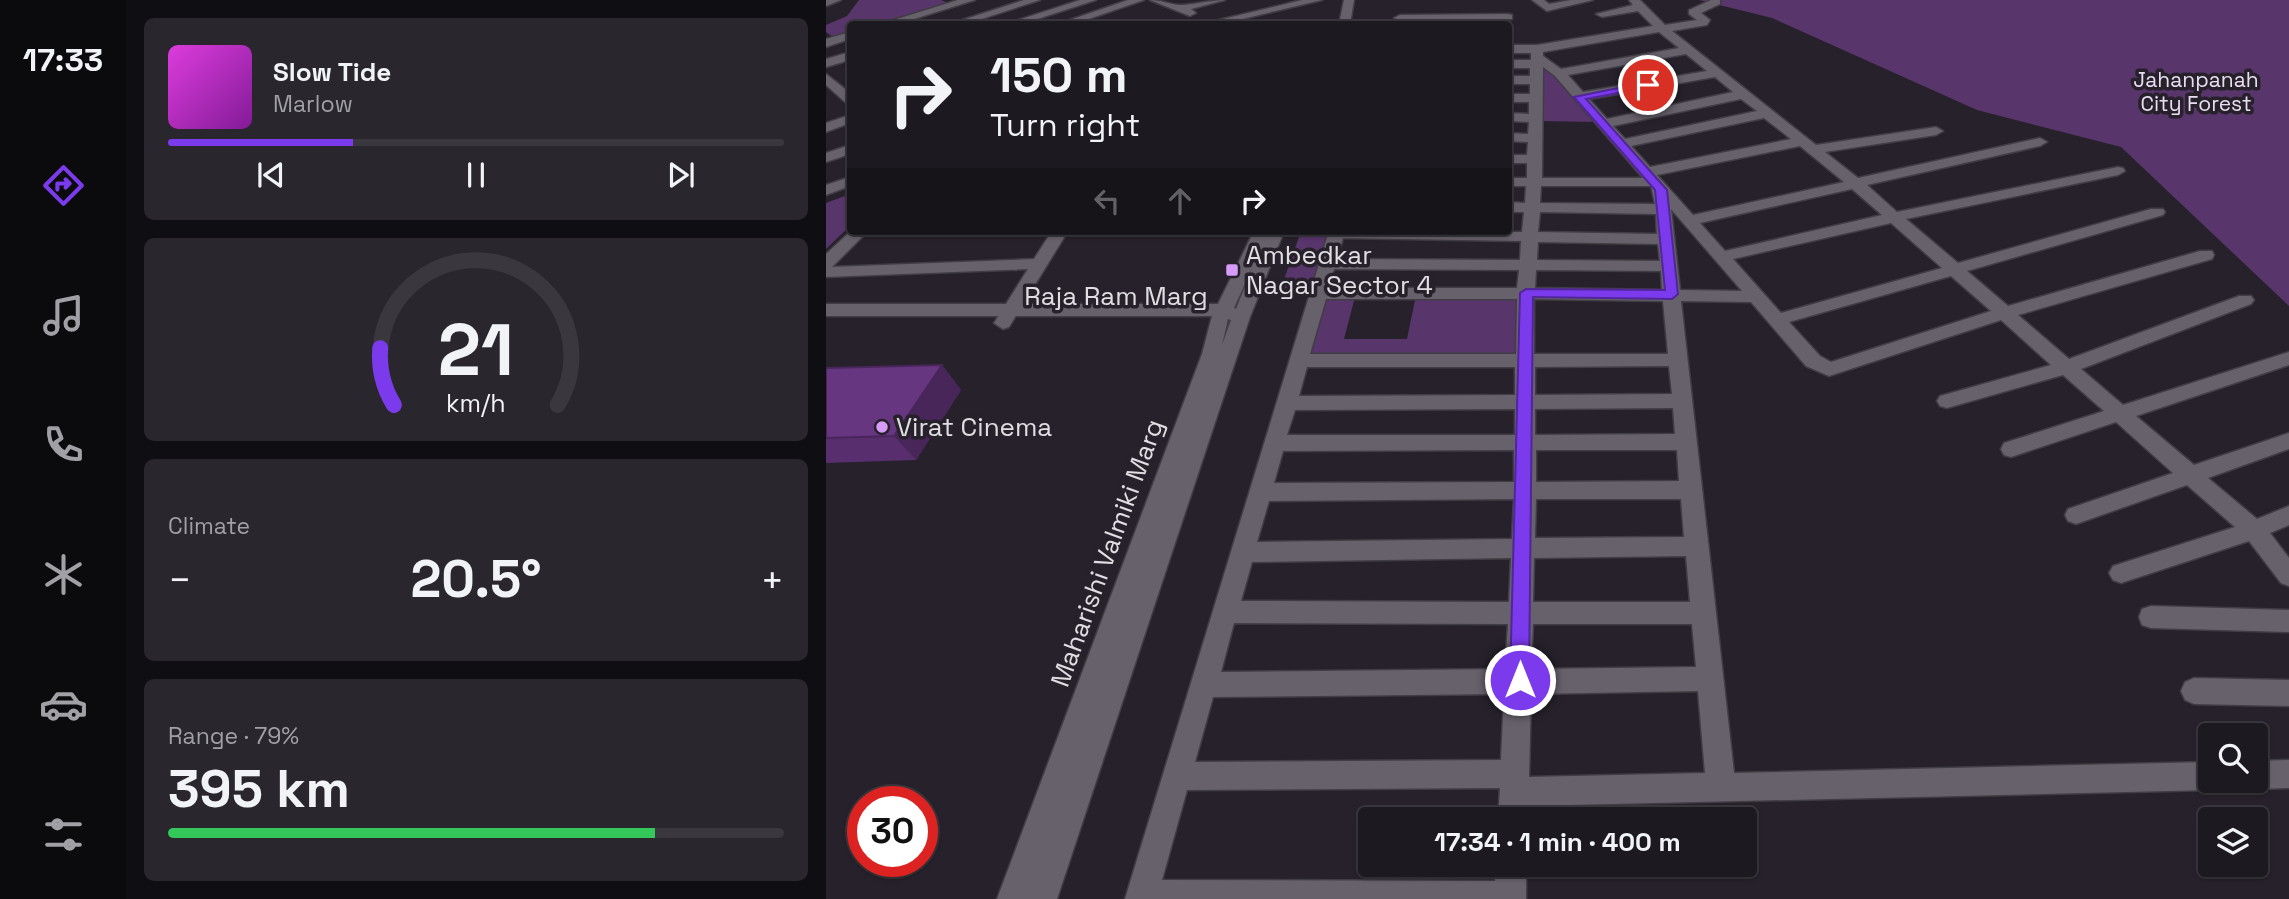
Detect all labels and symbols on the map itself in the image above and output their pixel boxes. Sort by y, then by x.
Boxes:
pin [1618,55,1678,115]
park label: Jahanpanah City Forest [2133,66,2259,117]
place label: Ambedkar Nagar Sector 4 [1246,238,1433,302]
marker: Ambedkar Nagar Sector 4 [1224,262,1240,278]
street label: Raja Ram Marg [1024,279,1208,313]
place label: Virat Cinema [896,410,1052,444]
street label: Maharishi Valmiki Marg [1043,414,1171,692]
marker: Virat Cinema [874,419,890,435]
position arrow [1483,643,1557,717]
speed limit sign: 30 [847,786,938,877]

